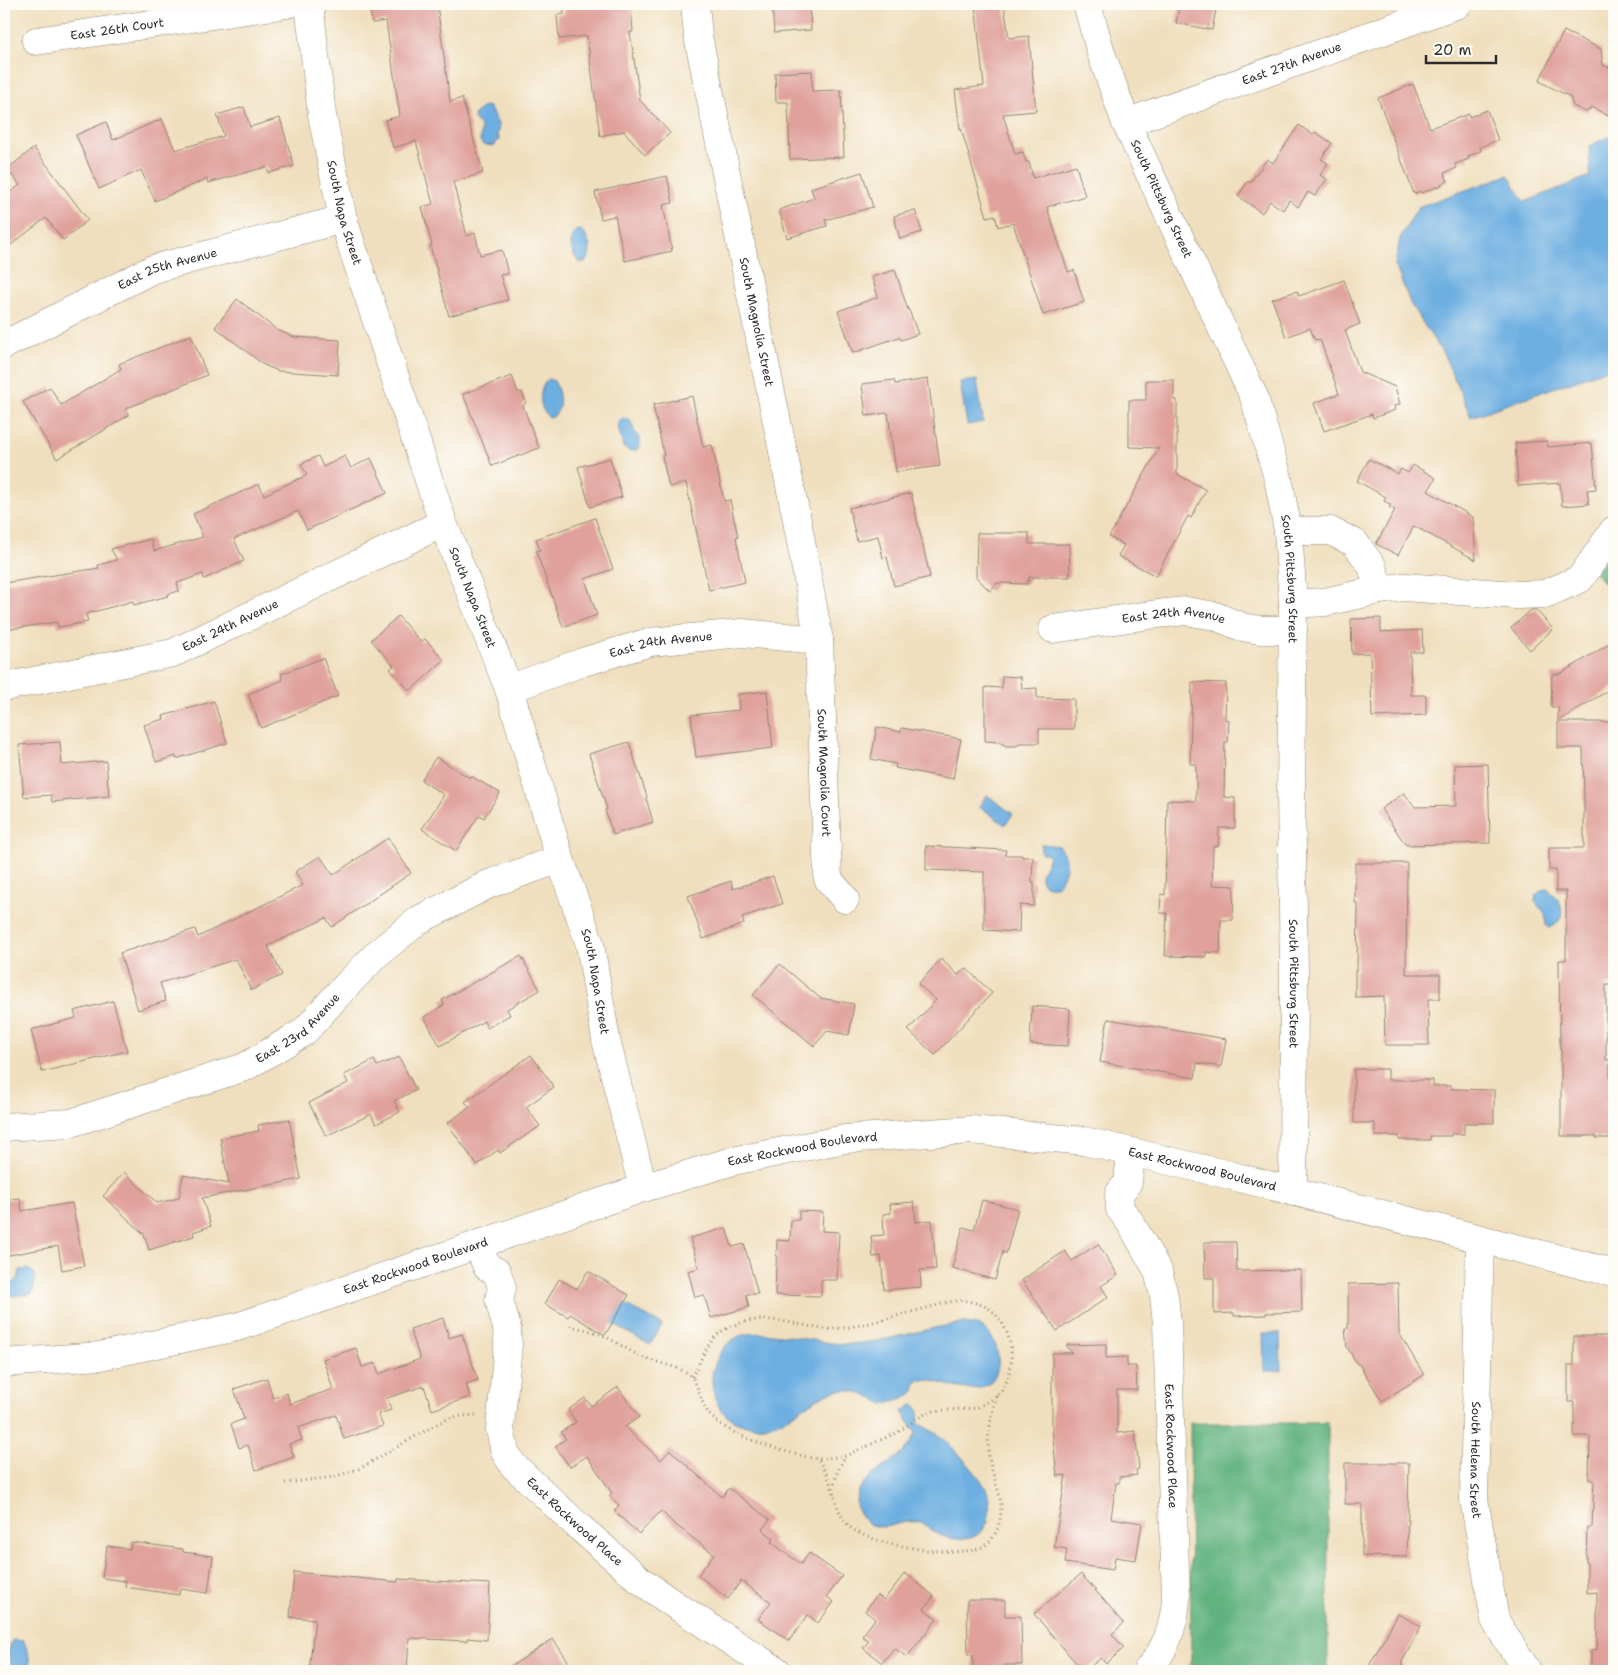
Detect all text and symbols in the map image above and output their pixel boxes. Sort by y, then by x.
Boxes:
street label: East 26th Court [69,14,165,44]
scale bar [1426,32,1496,64]
street label: East 27th Avenue [1240,38,1344,89]
text: 20 m [1433,40,1472,60]
street label: South Pittsburg Street [1127,137,1196,261]
street label: South Napa Street [323,159,366,267]
street label: East 25th Avenue [115,244,219,294]
street label: South Magnolia Street [735,256,778,388]
street label: South Pittsburg Street [1277,513,1301,643]
street label: South Napa Street [445,545,500,650]
street label: East 24th Avenue [180,595,281,655]
street label: East 24th Avenue [1121,603,1228,628]
street label: East 24th Avenue [607,628,713,662]
street label: South Magnolia Court [814,708,834,837]
street label: South Pittsburg Street [1285,919,1302,1048]
street label: South Napa Street [577,926,613,1036]
street label: East 23rd Avenue [253,989,344,1067]
street label: East Rockwood Boulevard [726,1129,878,1170]
street label: East Rockwood Boulevard [1127,1144,1278,1195]
street label: East Rockwood Boulevard [341,1234,490,1298]
street label: East Rockwood Place [1161,1383,1181,1509]
street label: South Helena Street [1466,1401,1485,1520]
street label: East Rockwood Place [523,1474,626,1570]

